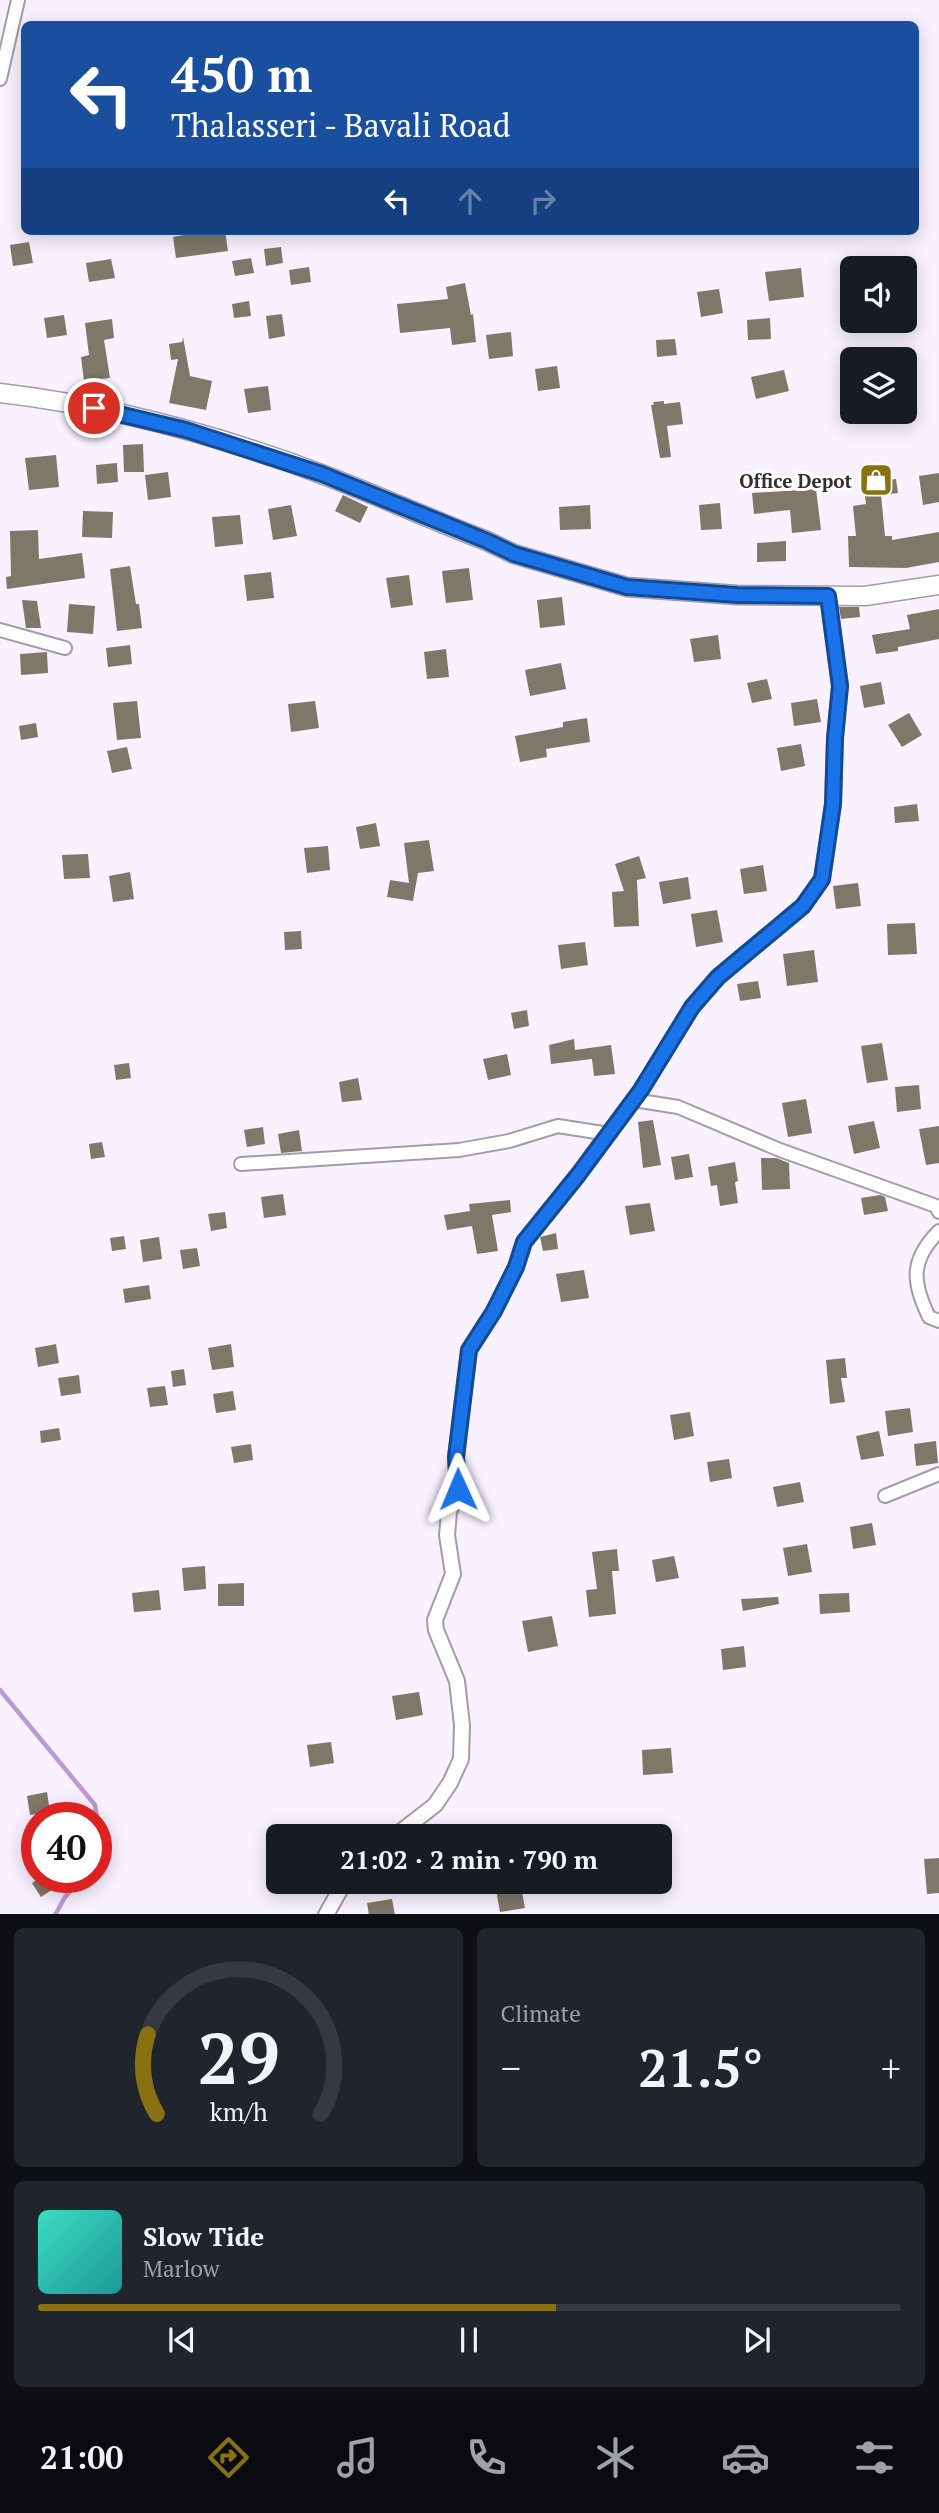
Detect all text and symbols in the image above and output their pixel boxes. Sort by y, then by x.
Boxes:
text: 450 m [171,41,313,106]
icon: left [56,49,147,140]
text: Thalasseri - Bavali Road [171,104,511,146]
icon: left [378,182,416,220]
icon: ahead [451,182,489,220]
icon: right [524,182,562,220]
map controls [840,256,917,424]
button: sound [840,256,917,333]
button: layers [840,347,917,424]
pin [64,378,124,438]
icon: arrive [75,389,113,427]
shop icon: Office Depot [857,461,895,499]
place label: Office Depot [739,468,852,493]
position arrow [421,1452,495,1526]
speed limit sign: 40 [21,1802,112,1893]
text: 21:02 · 2 min · 790 m [340,1842,598,1876]
text: Climate [501,1998,581,2029]
text: 29 [197,2008,279,2105]
text: 21.5° [638,2033,763,2102]
text: − [501,2043,521,2093]
text: + [881,2043,901,2093]
text: km/h [209,2094,267,2127]
text: Slow Tide [143,2219,264,2253]
text: Marlow [143,2253,220,2284]
icon: previous [163,2321,201,2359]
icon: pause [450,2321,488,2359]
icon: next [738,2321,776,2359]
icon: directions [204,2433,253,2482]
icon: music [333,2433,382,2482]
icon: phone [462,2433,511,2482]
icon: climate [591,2433,640,2482]
icon: car [721,2433,770,2482]
icon: filters [850,2433,899,2482]
text: 21:00 [40,2436,123,2478]

